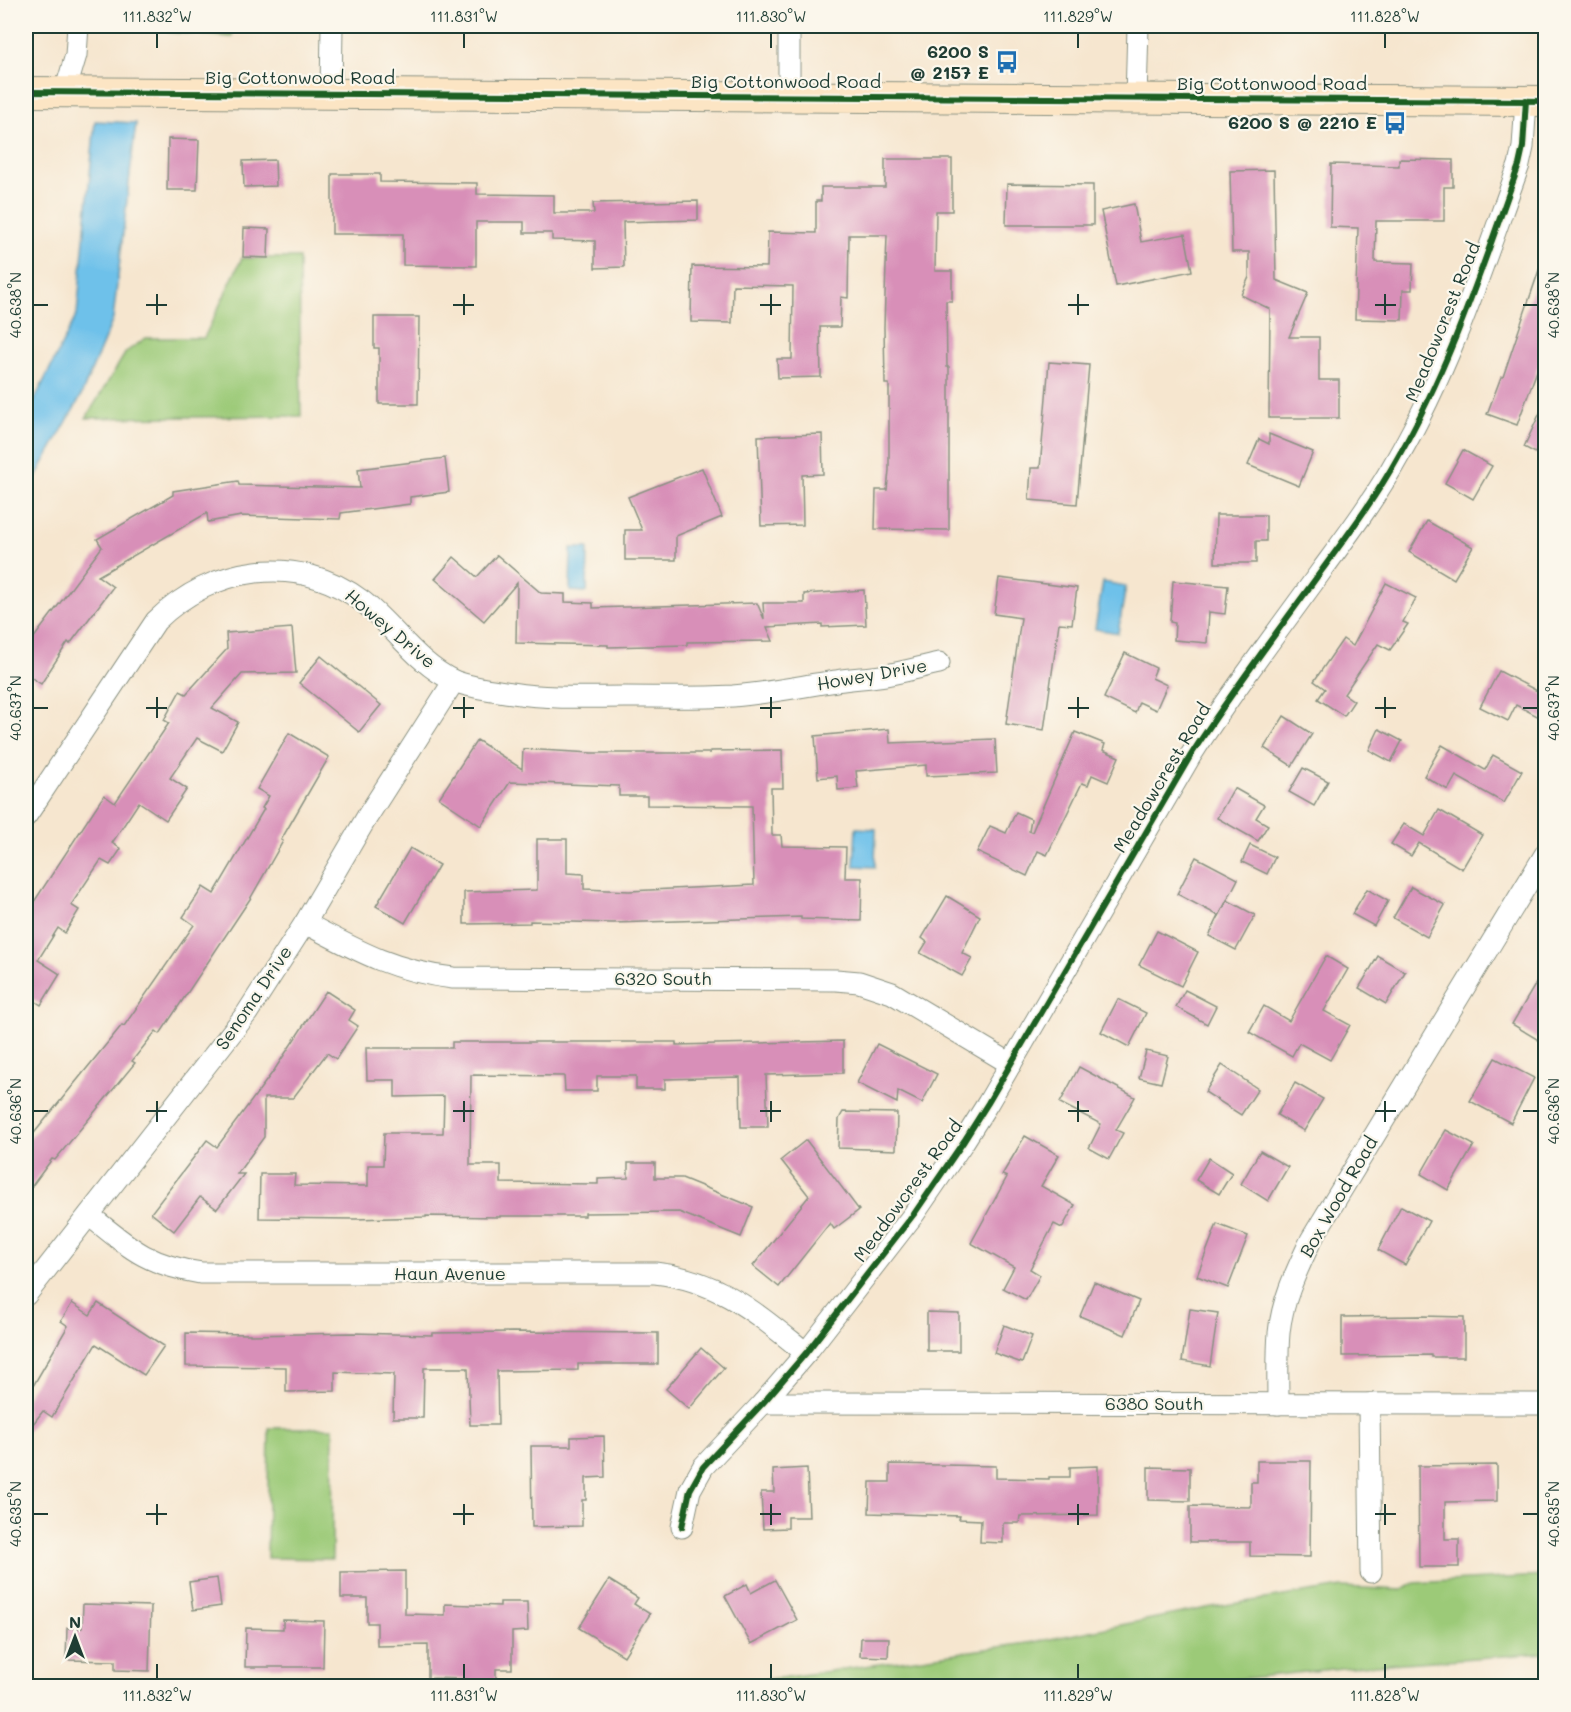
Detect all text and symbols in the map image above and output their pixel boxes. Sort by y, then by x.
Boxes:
text: 111.832°W [122,6,192,26]
text: 111.831°W [430,6,498,26]
text: 111.830°W [736,6,806,26]
text: 111.829°W [1043,6,1113,26]
text: 111.828°W [1350,6,1420,26]
place label: 6200 S @ 2157 E [910,39,989,84]
bus stop icon: 6200 S @ 2157 E [994,49,1020,75]
street label: Big Cottonwood Road [205,65,395,89]
street label: Big Cottonwood Road [691,69,881,93]
street label: Big Cottonwood Road [1177,71,1367,95]
place label: 6200 S @ 2210 E [1228,110,1377,134]
bus stop icon: 6200 S @ 2210 E [1382,110,1408,136]
street label: Meadowcrest Road [1399,238,1485,405]
text: 40.638°N [5,272,25,338]
text: 40.638°N [1543,272,1563,338]
street label: Howey Drive [340,583,441,673]
street label: Howey Drive [815,653,929,696]
text: 40.637°N [5,675,25,741]
text: 40.637°N [1543,675,1563,741]
street label: Meadowcrest Road [1107,698,1215,857]
street label: Senoma Drive [209,941,297,1054]
street label: 6320 South [614,966,712,990]
text: 40.636°N [5,1078,25,1144]
text: 40.636°N [1543,1078,1563,1144]
street label: Meadowcrest Road [847,1114,967,1267]
street label: Box Wood Road [1294,1132,1383,1261]
street label: Haun Avenue [394,1261,506,1285]
street label: 6380 South [1105,1391,1203,1415]
text: 40.635°N [5,1481,25,1547]
text: 40.635°N [1543,1481,1563,1547]
north arrow [45,1607,105,1667]
text: N [69,1611,81,1632]
text: 111.832°W [122,1685,192,1705]
text: 111.831°W [430,1685,498,1705]
text: 111.830°W [736,1685,806,1705]
text: 111.829°W [1043,1685,1113,1705]
text: 111.828°W [1350,1685,1420,1705]

